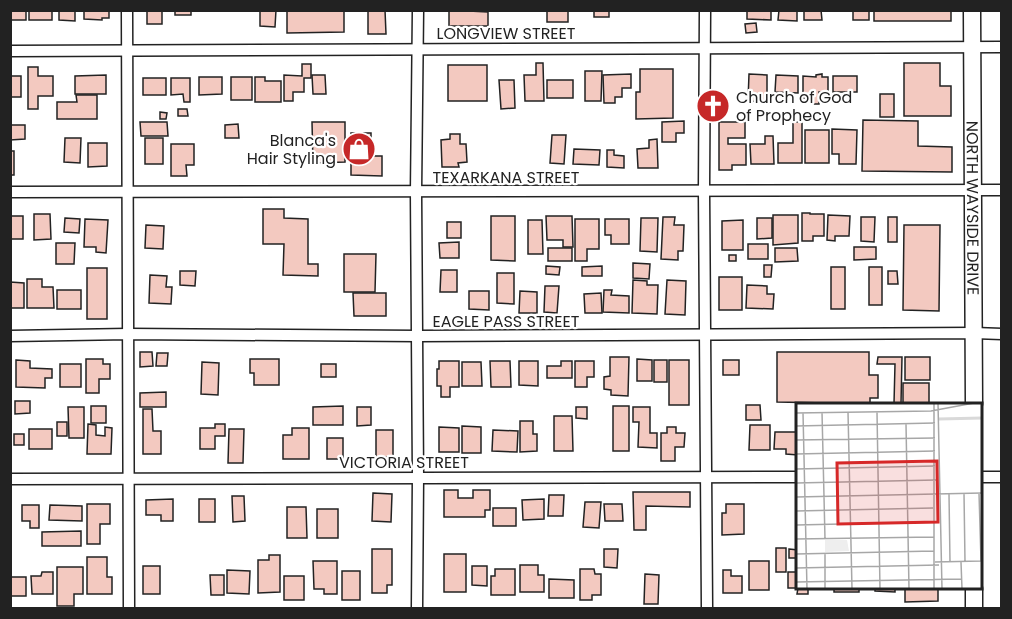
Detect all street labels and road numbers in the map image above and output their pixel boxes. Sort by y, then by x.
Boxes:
street label: LONGVIEW STREET [437,22,576,45]
street label: NORTH WAYSIDE DRIVE [961,121,985,295]
street label: TEXARKANA STREET [433,166,580,189]
street label: EAGLE PASS STREET [433,310,580,333]
street label: VICTORIA STREET [339,451,469,474]

